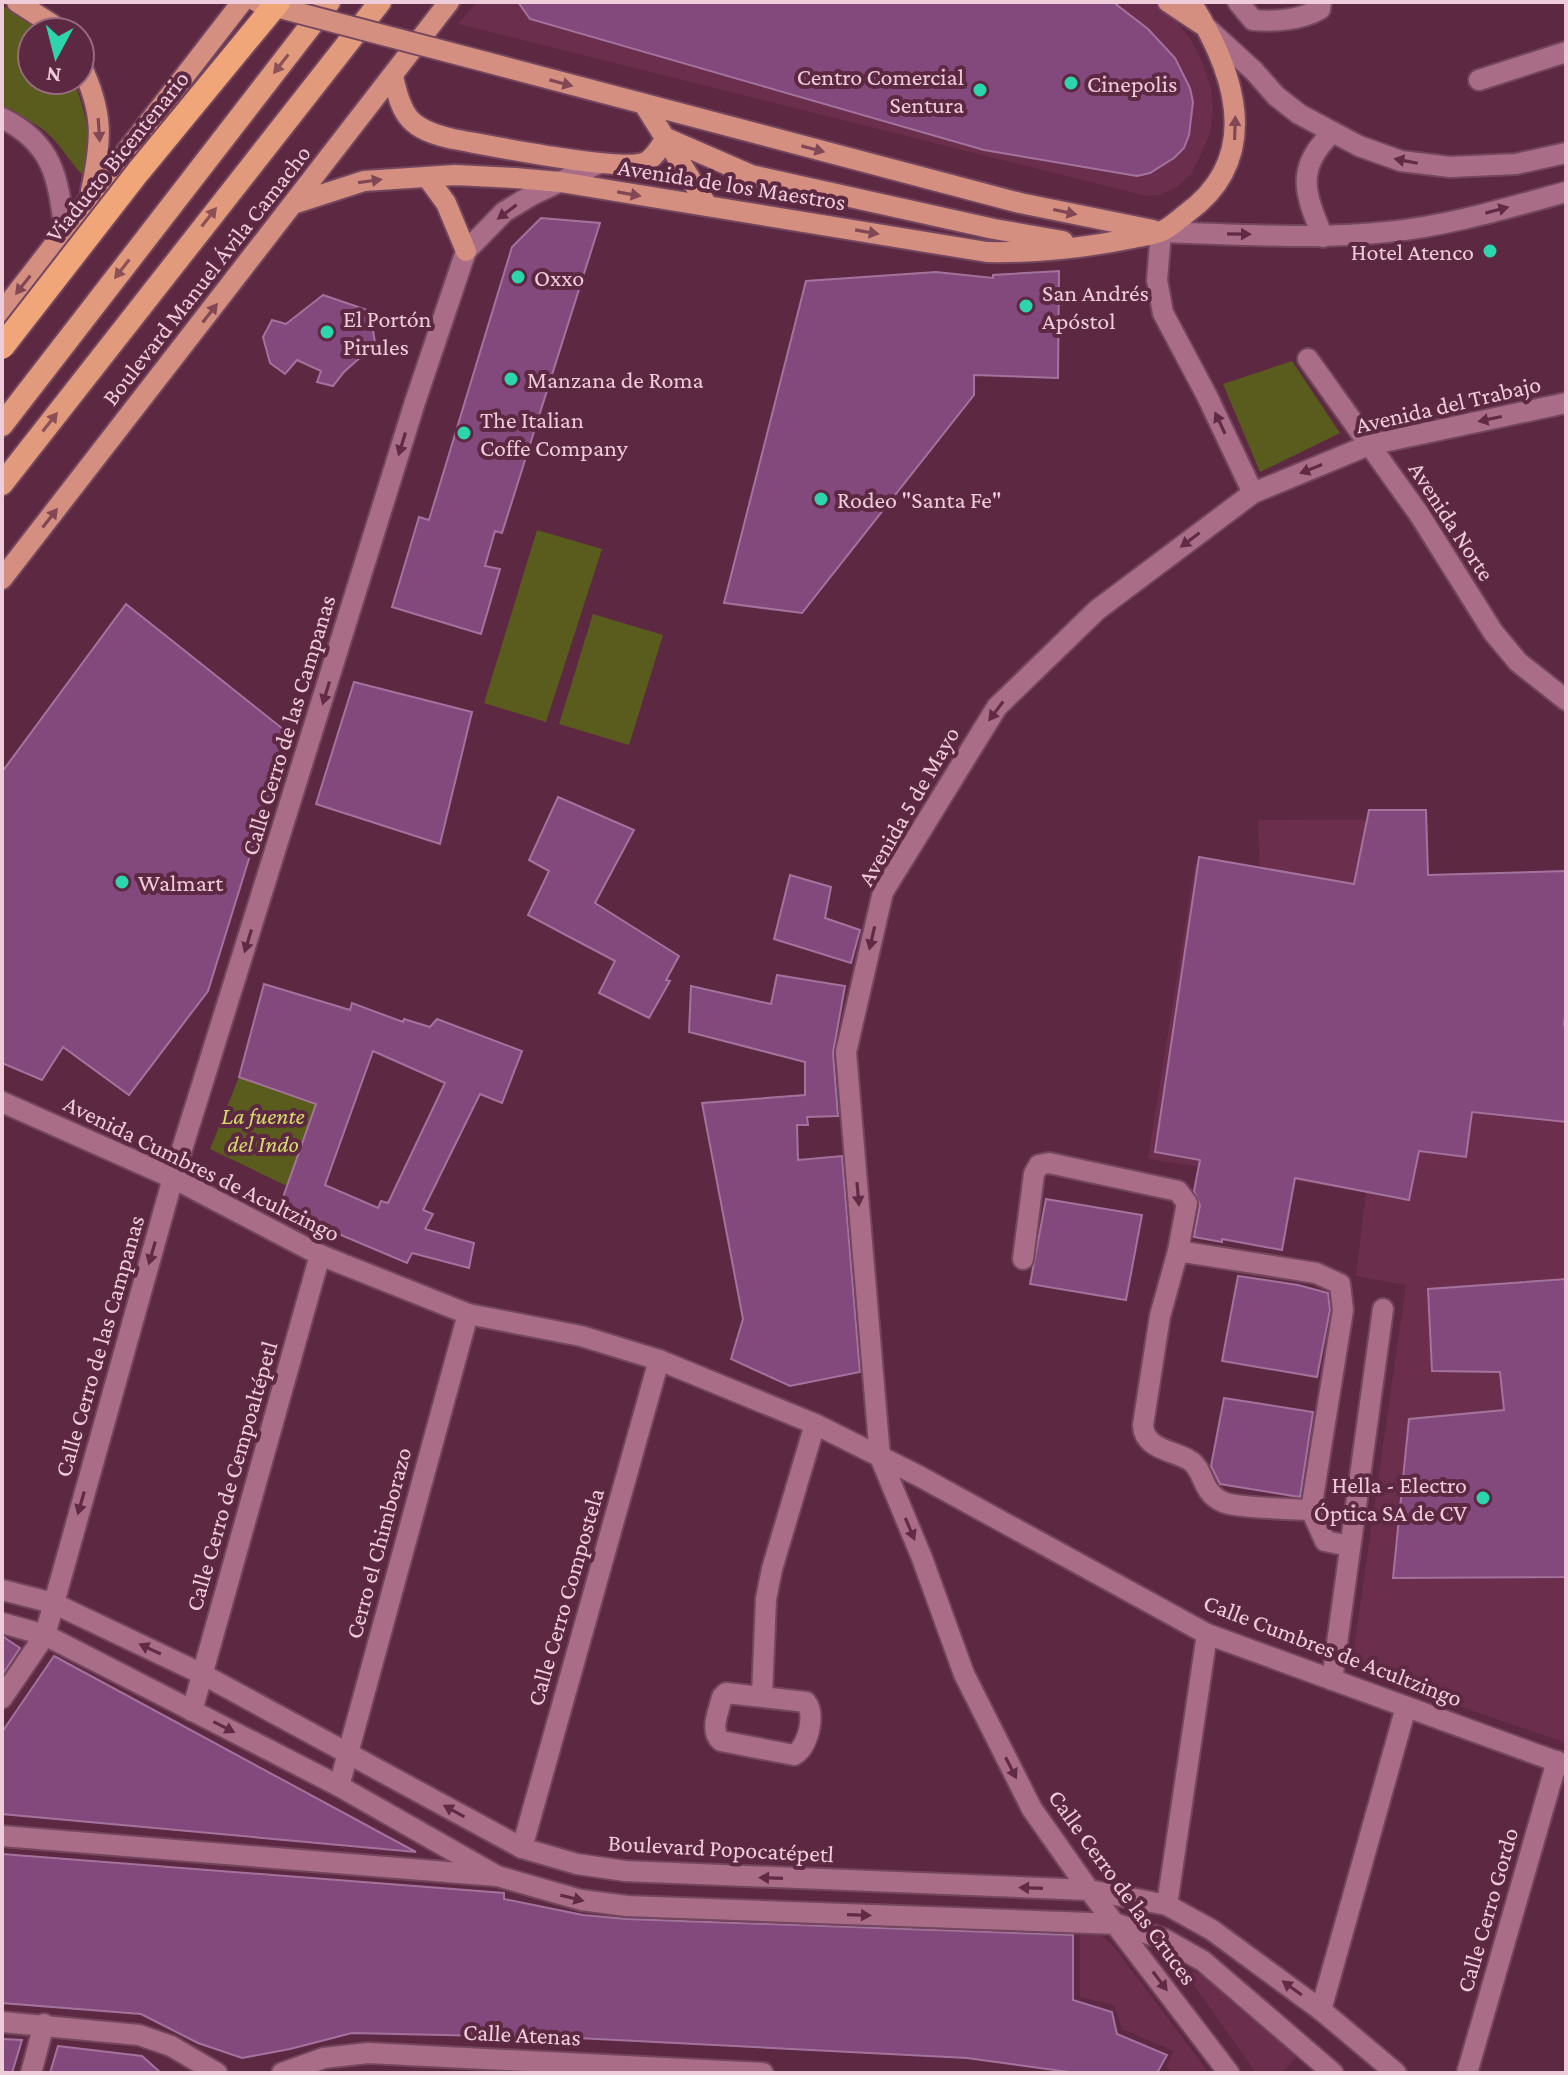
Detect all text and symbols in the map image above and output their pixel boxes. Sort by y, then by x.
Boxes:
north arrow [16,16,96,96]
one-way arrow [274,54,290,74]
text: N [45,62,63,89]
place label: Centro Comercial Sentura [797,63,964,118]
street label: Viaducto Bicentenario [40,65,194,247]
place label: Cinepolis [1087,70,1177,97]
marker: Cinepolis [1062,74,1080,92]
one-way arrow [550,77,574,90]
marker: Centro Comercial Sentura [971,81,989,99]
one-way arrow [1229,115,1242,140]
one-way arrow [93,118,106,143]
street label: Boulevard Manuel Ávila Camacho [96,140,316,410]
one-way arrow [800,144,825,156]
street label: Avenida de los Maestros [616,153,848,215]
one-way arrow [1393,154,1418,166]
one-way arrow [358,175,383,188]
one-way arrow [616,189,641,201]
one-way arrow [497,204,517,220]
one-way arrow [1484,204,1509,216]
one-way arrow [200,207,217,227]
one-way arrow [1053,207,1078,219]
one-way arrow [855,226,880,238]
one-way arrow [1227,228,1252,240]
place label: Hotel Atenco [1351,238,1474,265]
marker: Hotel Atenco [1481,242,1499,260]
one-way arrow [115,259,131,279]
place label: Oxxo [534,264,584,291]
marker: Oxxo [509,268,527,286]
one-way arrow [16,275,32,295]
place label: San Andrés Apóstol [1042,279,1149,334]
marker: San Andrés Apóstol [1017,297,1035,315]
one-way arrow [202,303,218,323]
place label: El Portón Pirules [343,305,432,360]
marker: El Portón Pirules [318,323,336,341]
place label: Manzana de Roma [527,366,704,393]
marker: Manzana de Roma [502,370,520,388]
street label: Avenida del Trabajo [1353,370,1543,438]
place label: The Italian Coffe Company [480,406,629,461]
one-way arrow [1213,411,1227,434]
one-way arrow [41,412,57,432]
one-way arrow [1477,413,1502,426]
marker: The Italian Coffe Company [455,424,473,442]
one-way arrow [395,433,408,457]
street label: Avenida Norte [1404,456,1500,586]
one-way arrow [1299,463,1323,476]
place label: Rodeo "Santa Fe" [837,486,1002,513]
marker: Rodeo "Santa Fe" [812,490,830,508]
one-way arrow [41,508,58,528]
one-way arrow [1180,532,1201,548]
street label: Calle Cerro de las Campanas [235,592,341,858]
one-way arrow [319,681,331,705]
one-way arrow [988,701,1004,721]
street label: Avenida 5 de Mayo [852,722,964,890]
place label: Walmart [138,869,224,896]
marker: Walmart [113,873,131,891]
one-way arrow [866,925,878,950]
one-way arrow [241,929,254,953]
street label: Avenida Cumbres de Acultzingo [60,1089,344,1247]
park label: La fuente del Indo [221,1102,305,1157]
one-way arrow [852,1182,865,1207]
street label: Calle Cerro de las Campanas [49,1212,149,1480]
one-way arrow [145,1242,158,1266]
street label: Calle Cerro de Cempoaltépetl [180,1338,282,1614]
street label: Cerro el Chimborazo [339,1444,417,1642]
place label: Hella - Electro Óptica SA de CV [1314,1471,1467,1526]
street label: Calle Cerro Compostela [521,1485,609,1709]
marker: Hella - Electro Óptica SA de CV [1474,1489,1492,1507]
one-way arrow [74,1492,87,1516]
one-way arrow [904,1517,917,1541]
street label: Calle Cumbres de Acultzingo [1200,1588,1466,1712]
one-way arrow [138,1642,162,1656]
one-way arrow [213,1720,236,1734]
one-way arrow [1004,1757,1018,1780]
street label: Calle Cerro de las Cruces [1043,1784,1203,1990]
one-way arrow [442,1804,465,1818]
street label: Calle Cerro Gordo [1451,1825,1523,1995]
street label: Boulevard Popocatépetl [607,1829,835,1867]
one-way arrow [758,1872,783,1885]
one-way arrow [1018,1881,1043,1894]
one-way arrow [560,1892,585,1904]
one-way arrow [847,1908,872,1921]
one-way arrow [1151,1971,1167,1991]
one-way arrow [1281,1980,1303,1996]
street label: Calle Atenas [462,2017,582,2051]

